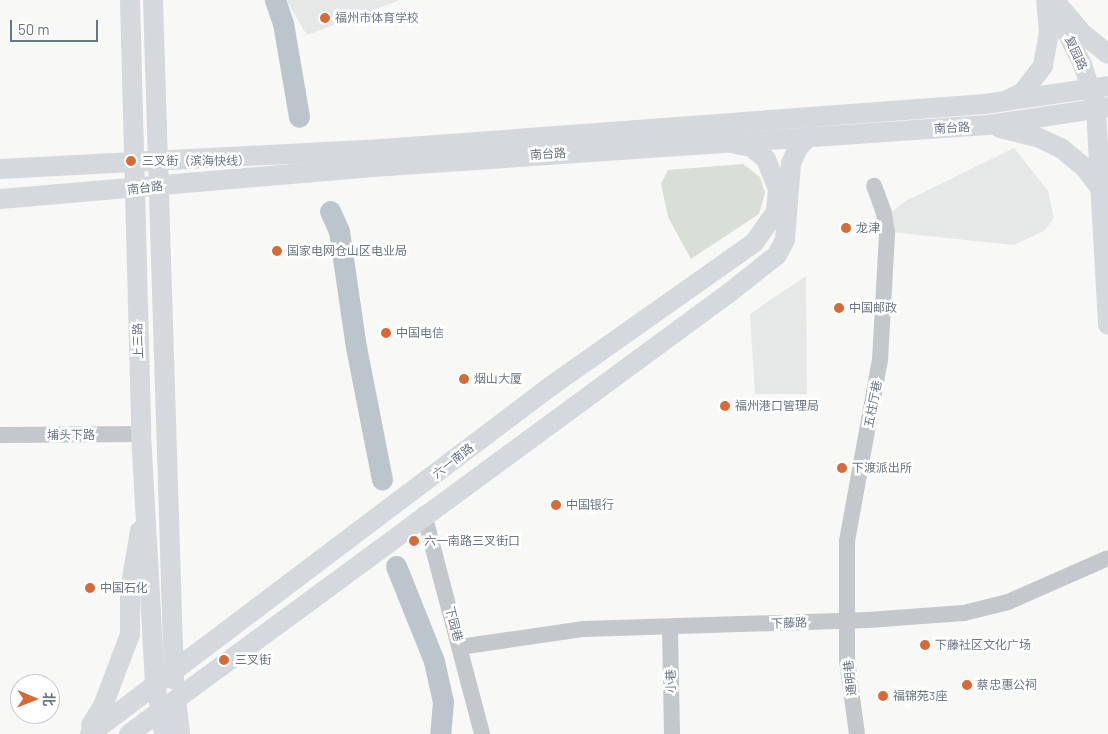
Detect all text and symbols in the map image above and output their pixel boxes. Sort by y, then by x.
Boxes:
scale bar [12,10,100,42]
place label: 福州市体育学校 [335,11,419,25]
marker: 福州市体育学校 [319,12,331,24]
text: 50 m [18,20,50,38]
street label: 复园路 [1062,34,1090,72]
street label: 南台路 [934,120,970,136]
street label: 南台路 [530,146,566,162]
marker: 三叉街（滨海快线） [124,154,138,168]
place label: 三叉街（滨海快线） [142,154,250,168]
street label: 南台路 [126,179,164,197]
place label: 龙津 [856,221,880,235]
marker: 龙津 [840,222,852,234]
place label: 国家电网仓山区电业局 [287,244,407,258]
marker: 国家电网仓山区电业局 [271,245,283,257]
place label: 中国邮政 [849,301,897,315]
marker: 中国邮政 [833,302,845,314]
street label: 上三路 [130,323,146,359]
place label: 中国电信 [396,326,444,340]
marker: 中国电信 [380,327,392,339]
place label: 烟山大厦 [474,372,522,386]
marker: 烟山大厦 [458,373,470,385]
street label: 五柱厅巷 [861,379,885,429]
place label: 福州港口管理局 [735,399,819,413]
marker: 福州港口管理局 [719,400,731,412]
street label: 埔头下路 [47,428,95,442]
street label: 六一南路 [430,441,476,481]
place label: 下渡派出所 [852,461,912,475]
marker: 下渡派出所 [836,462,848,474]
place label: 中国银行 [566,498,614,512]
marker: 中国银行 [550,499,562,511]
place label: 六一南路三叉街口 [424,534,520,548]
marker: 六一南路三叉街口 [408,535,420,547]
place label: 中国石化 [100,581,148,595]
marker: 中国石化 [84,582,96,594]
street label: 下园巷 [442,605,466,643]
street label: 下藤路 [771,615,807,631]
place label: 下藤社区文化广场 [935,638,1031,652]
marker: 下藤社区文化广场 [919,639,931,651]
marker: 三叉街 [217,653,231,667]
place label: 三叉街 [235,653,271,667]
street label: 通明巷 [841,659,859,697]
street label: 小巷 [664,669,678,693]
north arrow [10,674,60,724]
place label: 蔡忠惠公祠 [977,678,1037,692]
marker: 蔡忠惠公祠 [961,679,973,691]
place label: 福锦苑3座 [893,689,947,703]
marker: 福锦苑3座 [877,690,889,702]
text: 北 [41,692,58,706]

